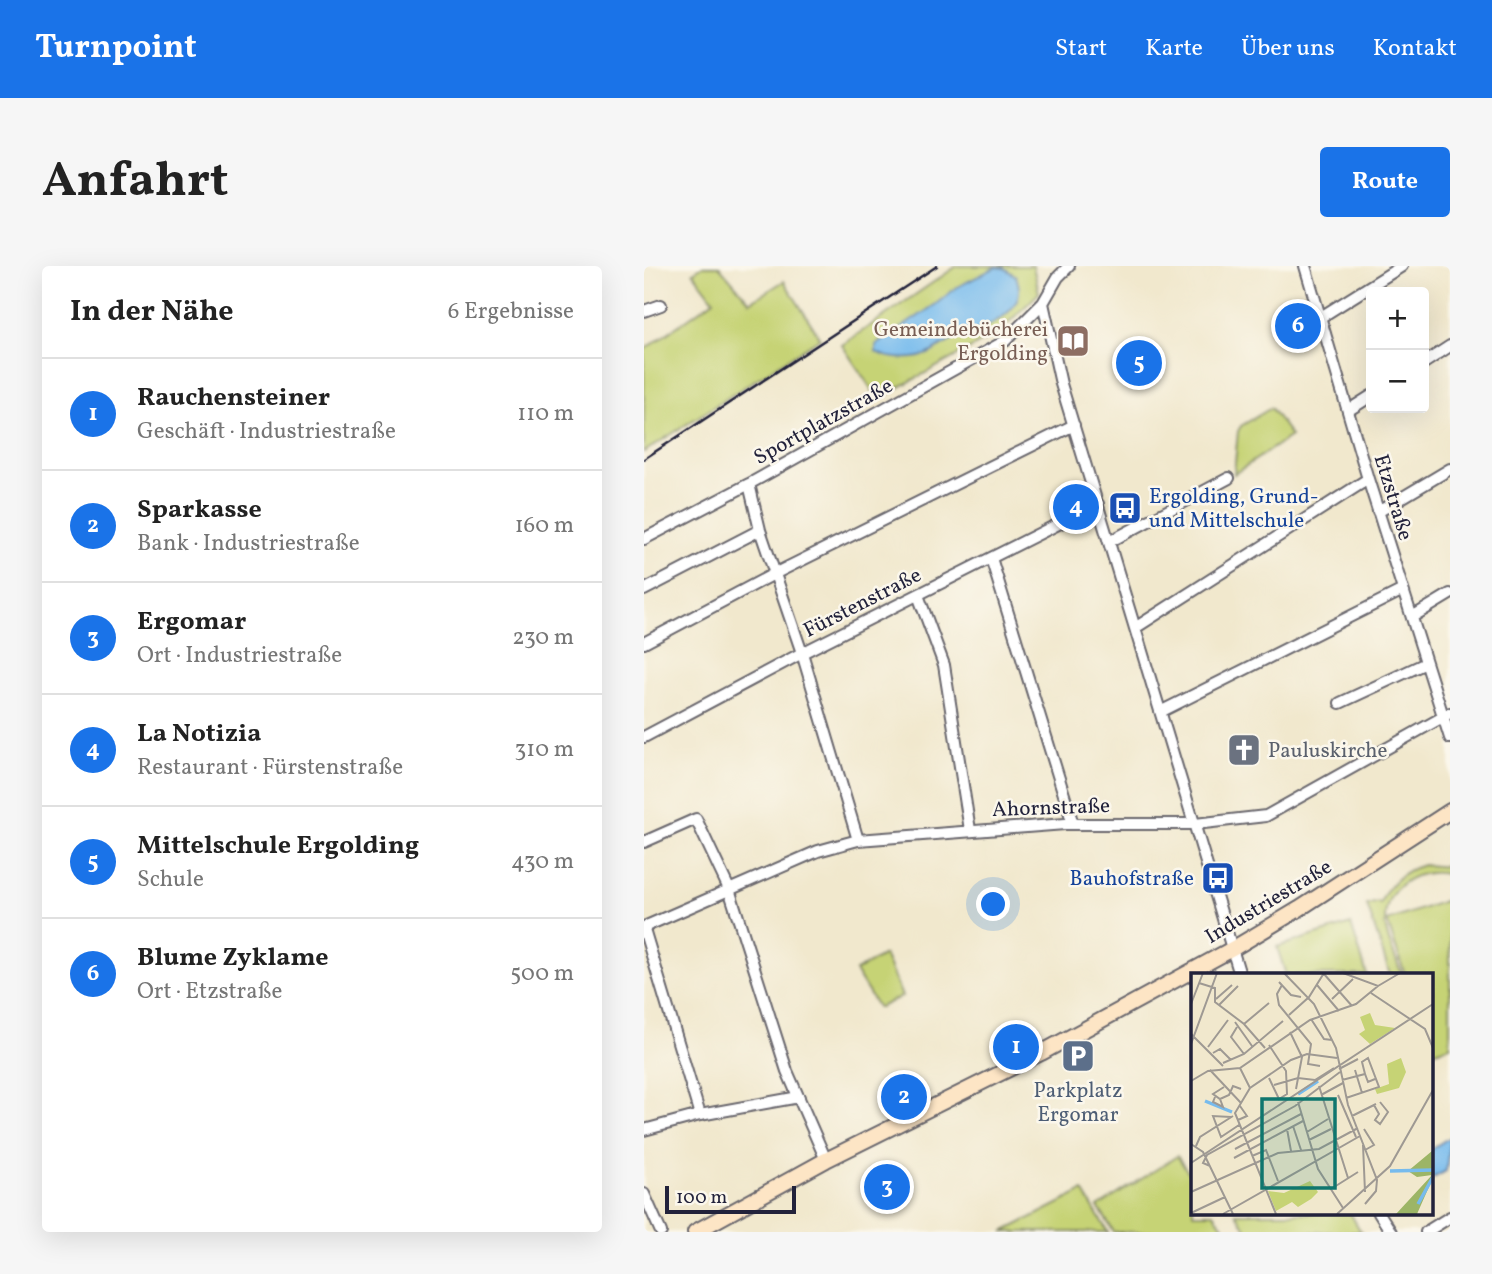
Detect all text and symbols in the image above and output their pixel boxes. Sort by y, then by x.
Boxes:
text: Turnpoint [35,26,197,72]
text: Start [1055,32,1107,66]
text: Karte [1145,32,1203,66]
text: Über uns [1241,32,1335,66]
text: Kontakt [1373,32,1457,66]
button: Route [1320,147,1450,217]
text: Anfahrt [42,148,229,217]
map controls [1366,287,1429,413]
button: + [1366,287,1429,350]
text: In der Nähe [70,291,234,333]
text: 6 Ergebnisse [448,296,574,328]
pin: 6 [1275,300,1321,352]
place label: Gemeindebücherei Ergolding [874,316,1048,369]
library icon: Gemeindebücherei Ergolding [1054,322,1092,360]
pin: 5 [1116,337,1162,389]
button: − [1366,350,1429,413]
street label: Sportplatzstraße [749,372,899,473]
text: Rauchensteiner [137,380,330,416]
text: 1 [88,398,98,430]
text: 110 m [517,398,574,430]
text: Geschäft · Industriestraße [137,416,396,448]
street label: Etzstraße [1366,451,1419,544]
pin: 4 [1053,481,1099,533]
place label: Ergolding, Grund- und Mittelschule [1149,483,1319,536]
bus stop icon: Ergolding, Grund- und Mittelschule [1106,489,1144,527]
text: Sparkasse [137,492,262,528]
text: 2 [87,510,99,542]
text: 160 m [515,510,574,542]
text: Bank · Industriestraße [137,528,360,560]
street label: Fürstenstraße [799,561,927,645]
text: Ergomar [137,604,246,640]
text: 3 [87,622,99,654]
text: 230 m [512,622,574,654]
text: Ort · Industriestraße [137,640,342,672]
text: La Notizia [137,716,261,752]
church icon: Pauluskirche [1225,731,1263,769]
text: 4 [86,734,100,766]
text: 310 m [514,734,574,766]
place label: Pauluskirche [1268,737,1388,766]
text: Restaurant · Fürstenstraße [137,752,403,784]
street label: Ahornstraße [992,792,1111,825]
text: Mittelschule Ergolding [137,828,419,864]
text: 5 [87,846,99,878]
text: 430 m [511,846,574,878]
street label: Industriestraße [1200,853,1338,952]
bus stop icon: Bauhofstraße [1199,859,1237,897]
text: Schule [137,864,204,896]
place label: Bauhofstraße [1070,865,1194,894]
your location [976,887,1010,921]
text: Blume Zyklame [137,940,329,976]
text: 6 [87,958,99,990]
text: 500 m [510,958,574,990]
inset map [1191,973,1432,1214]
text: Ort · Etzstraße [137,976,282,1008]
pin: 1 [993,1021,1039,1073]
parking icon: Parkplatz Ergomar [1059,1037,1097,1075]
pin: 2 [881,1071,927,1123]
place label: Parkplatz Ergomar [1033,1077,1123,1130]
pin: 3 [864,1161,910,1213]
scale bar [665,1183,796,1215]
text: 100 m [676,1185,727,1211]

